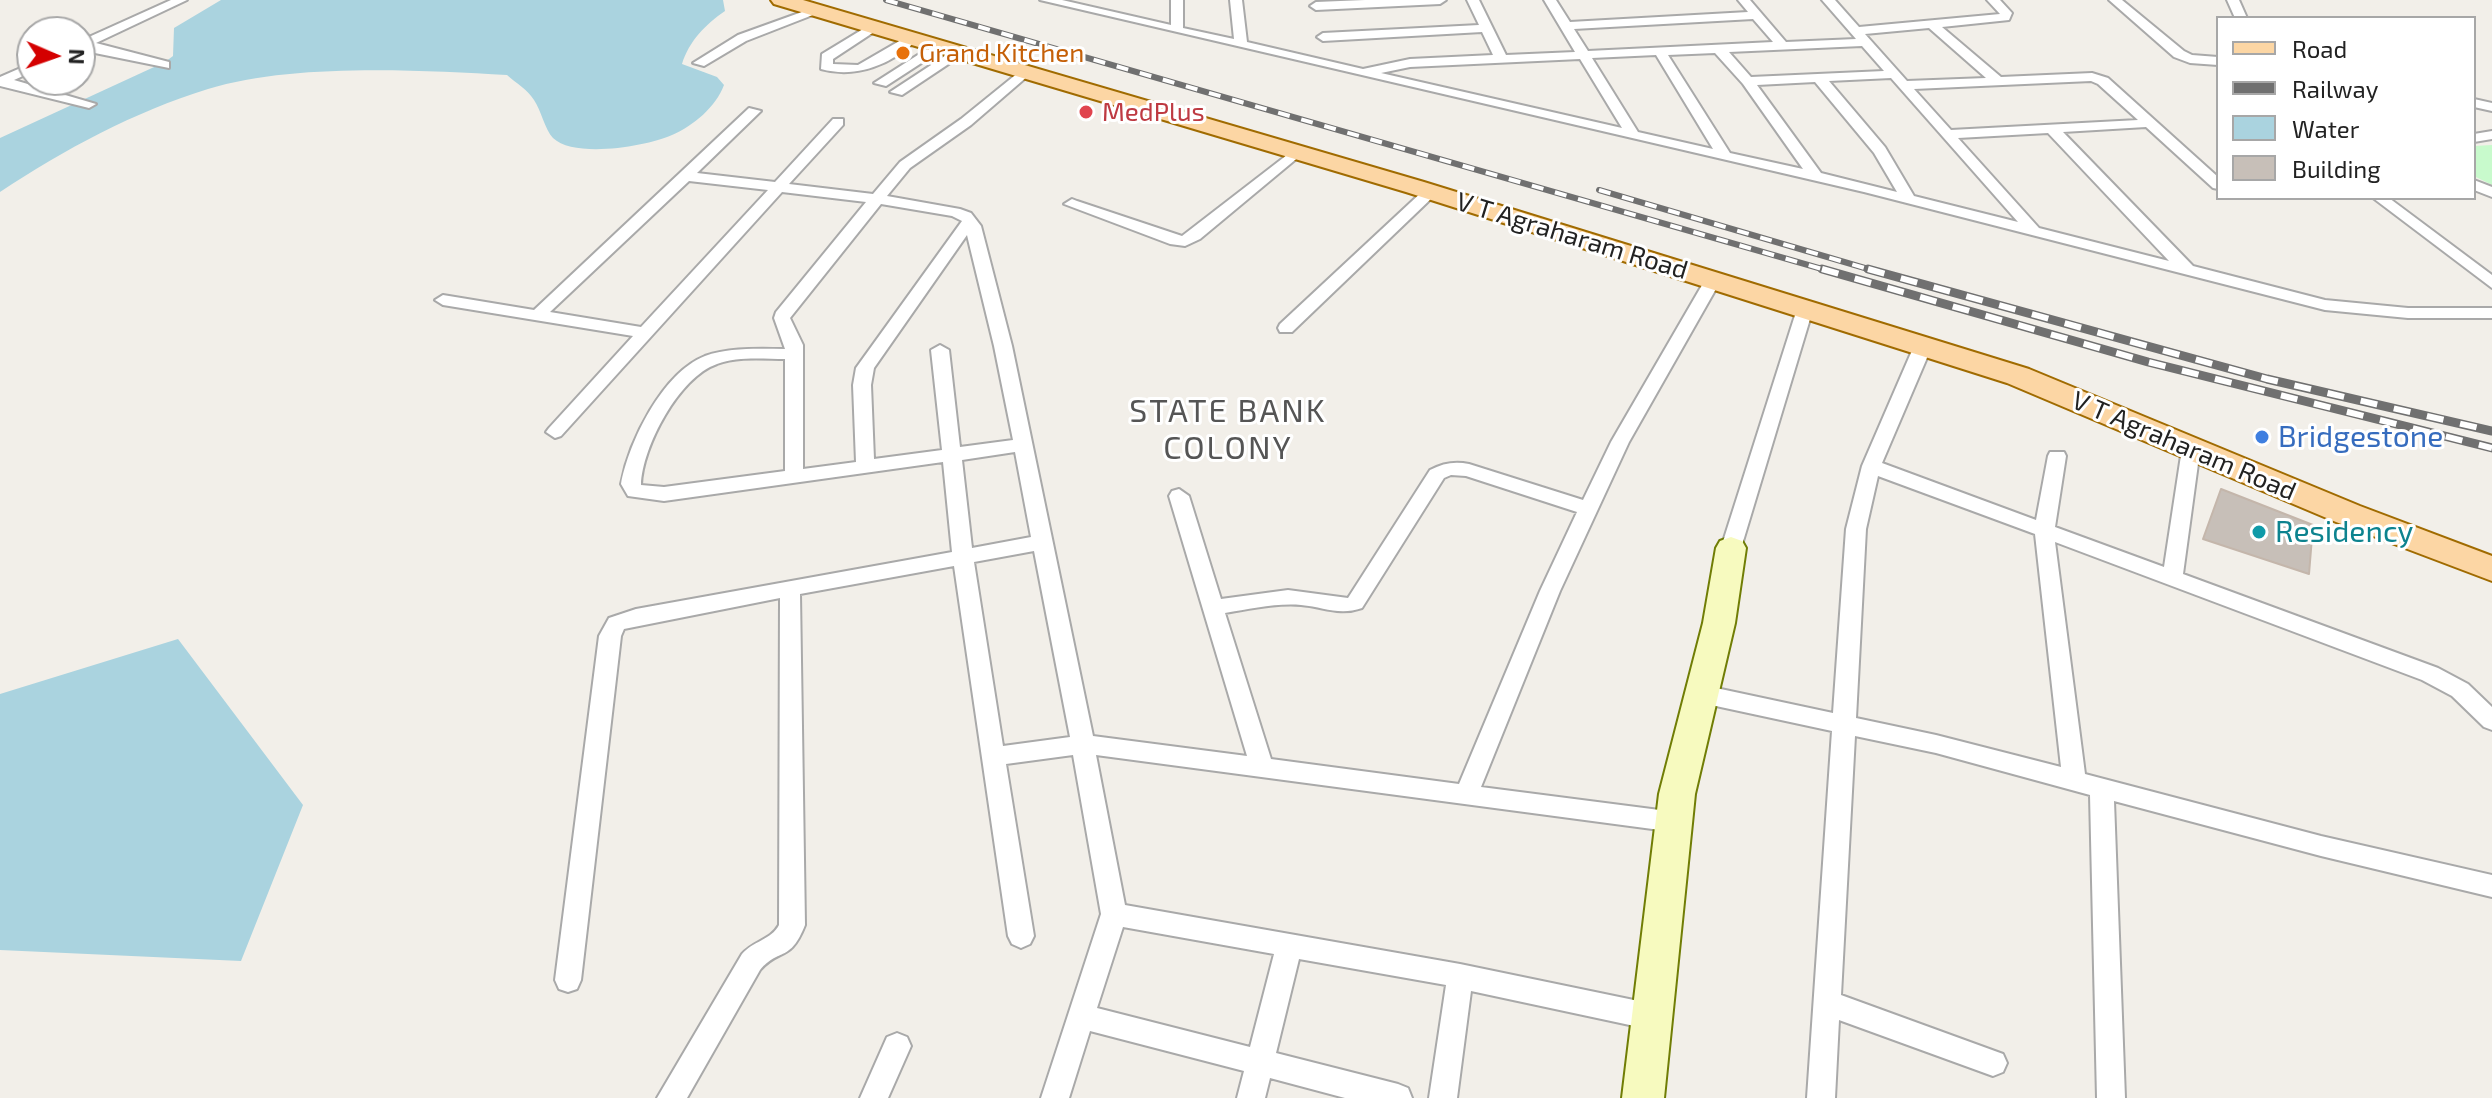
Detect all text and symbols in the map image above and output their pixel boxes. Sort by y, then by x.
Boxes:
north arrow [16,16,96,96]
legend [2216,16,2476,200]
text: Road [2292,34,2347,63]
place label: Grand Kitchen [919,37,1084,69]
marker: Grand Kitchen [894,44,912,62]
text: N [65,48,91,65]
text: Railway [2292,74,2378,103]
place label: MedPlus [1102,96,1205,128]
marker: MedPlus [1077,103,1095,121]
text: Water [2292,114,2359,143]
text: Building [2292,154,2381,183]
street label: V T Agraharam Road [1452,186,1692,286]
street label: V T Agraharam Road [2067,385,2301,507]
district label: STATE BANK COLONY [1129,392,1327,467]
place label: Bridgestone [2278,419,2443,455]
marker: Bridgestone [2253,428,2271,446]
place label: Residency [2275,514,2413,550]
marker: Residency [2250,523,2268,541]

